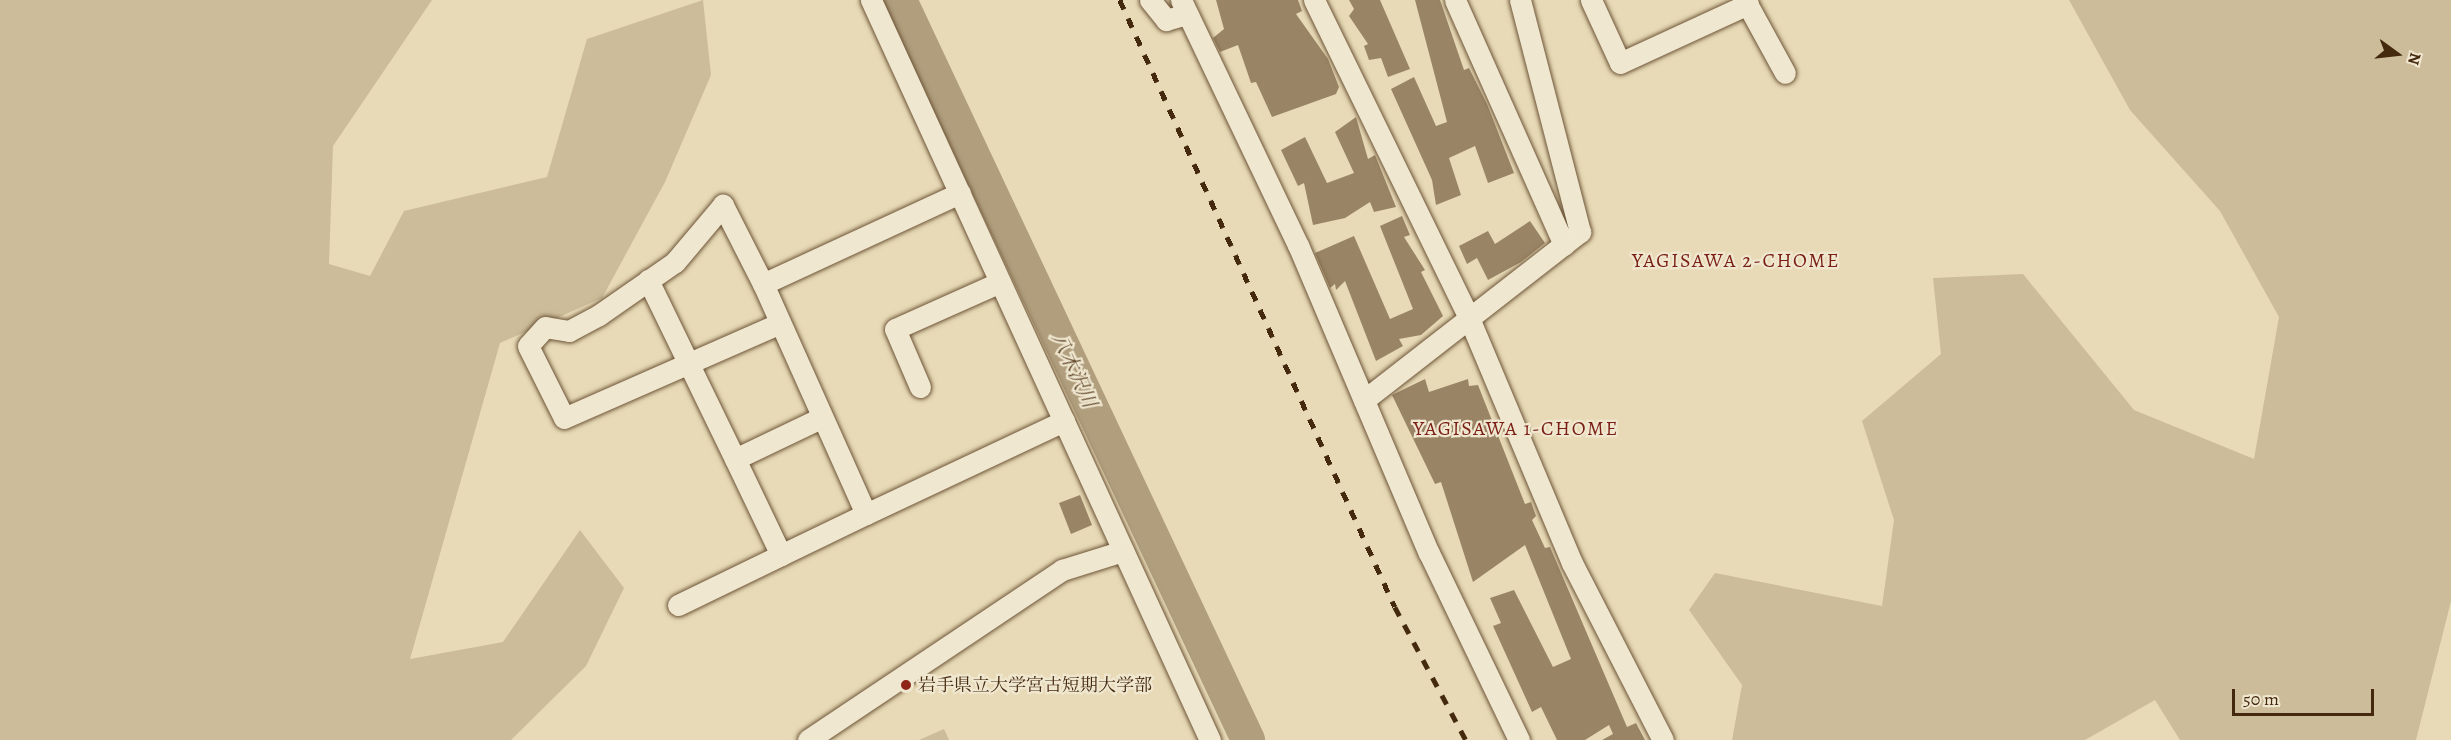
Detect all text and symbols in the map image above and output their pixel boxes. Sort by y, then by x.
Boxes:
north arrow [2367,24,2427,84]
text: N [2402,50,2427,67]
district label: YAGISAWA 2-CHOME [1632,248,1840,272]
water label: 八木沢川 [1046,329,1102,411]
district label: YAGISAWA 1-CHOME [1413,416,1619,440]
place label: 岩手県立大学宮古短期大学部 [918,674,1152,696]
scale bar [2235,677,2378,715]
marker: 岩手県立大学宮古短期大学部 [899,678,913,692]
text: 50 m [2243,687,2279,711]

